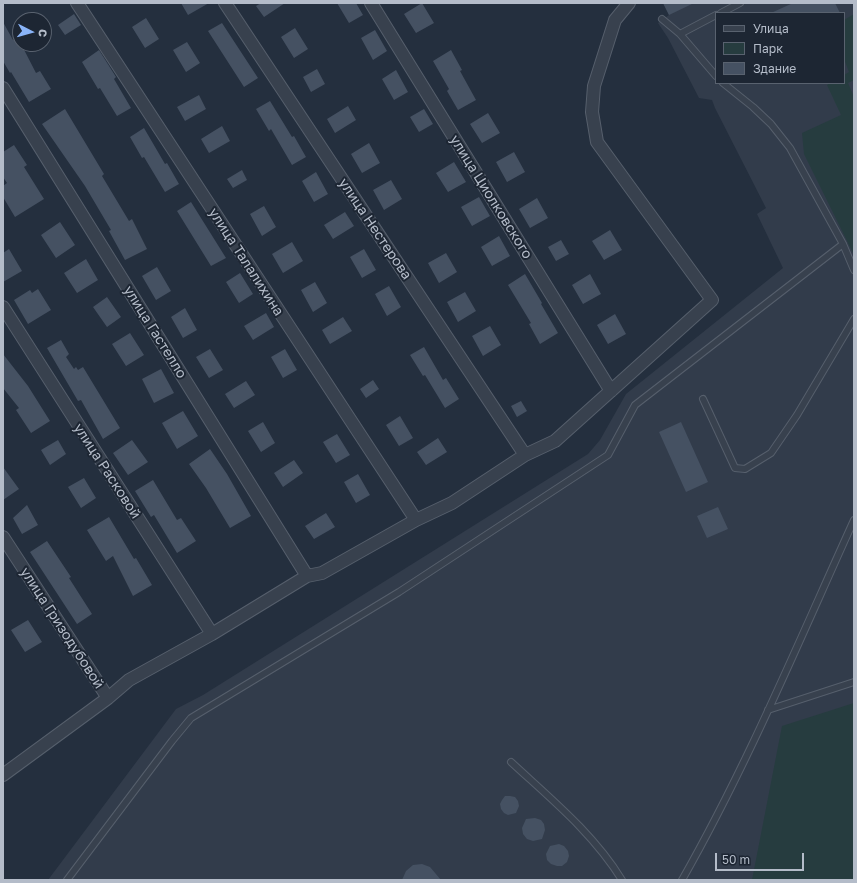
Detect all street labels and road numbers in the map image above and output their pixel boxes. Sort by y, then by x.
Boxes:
street label: улица Циолковского [446,132,536,262]
street label: улица Нестерова [335,175,415,283]
street label: улица Талалихина [205,205,287,319]
street label: улица Гастелло [120,283,190,381]
street label: улица Расковой [70,420,144,522]
street label: улица Гризодубовой [16,564,108,692]

